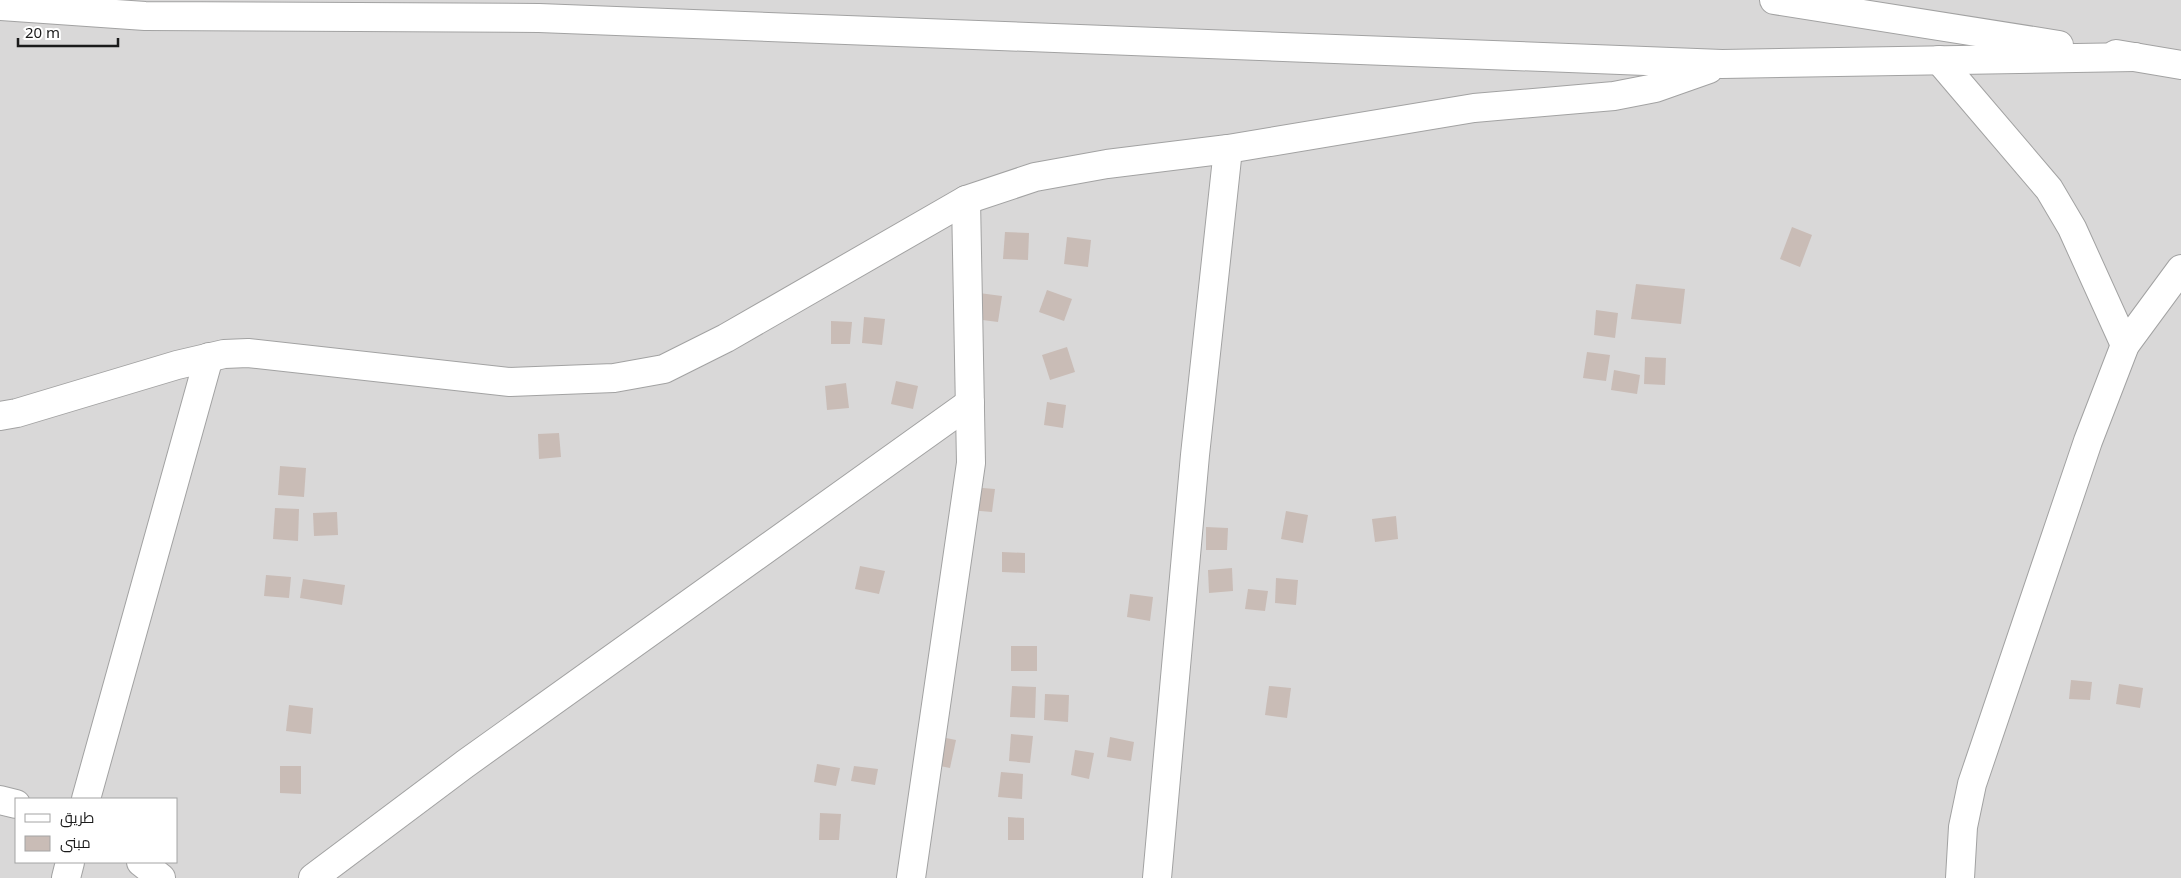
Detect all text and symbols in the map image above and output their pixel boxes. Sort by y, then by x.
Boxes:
scale bar [18,15,118,47]
text: 20 m [25,22,60,42]
legend [15,798,178,863]
text: طريق [60,807,94,828]
text: مبنى [60,832,91,853]

